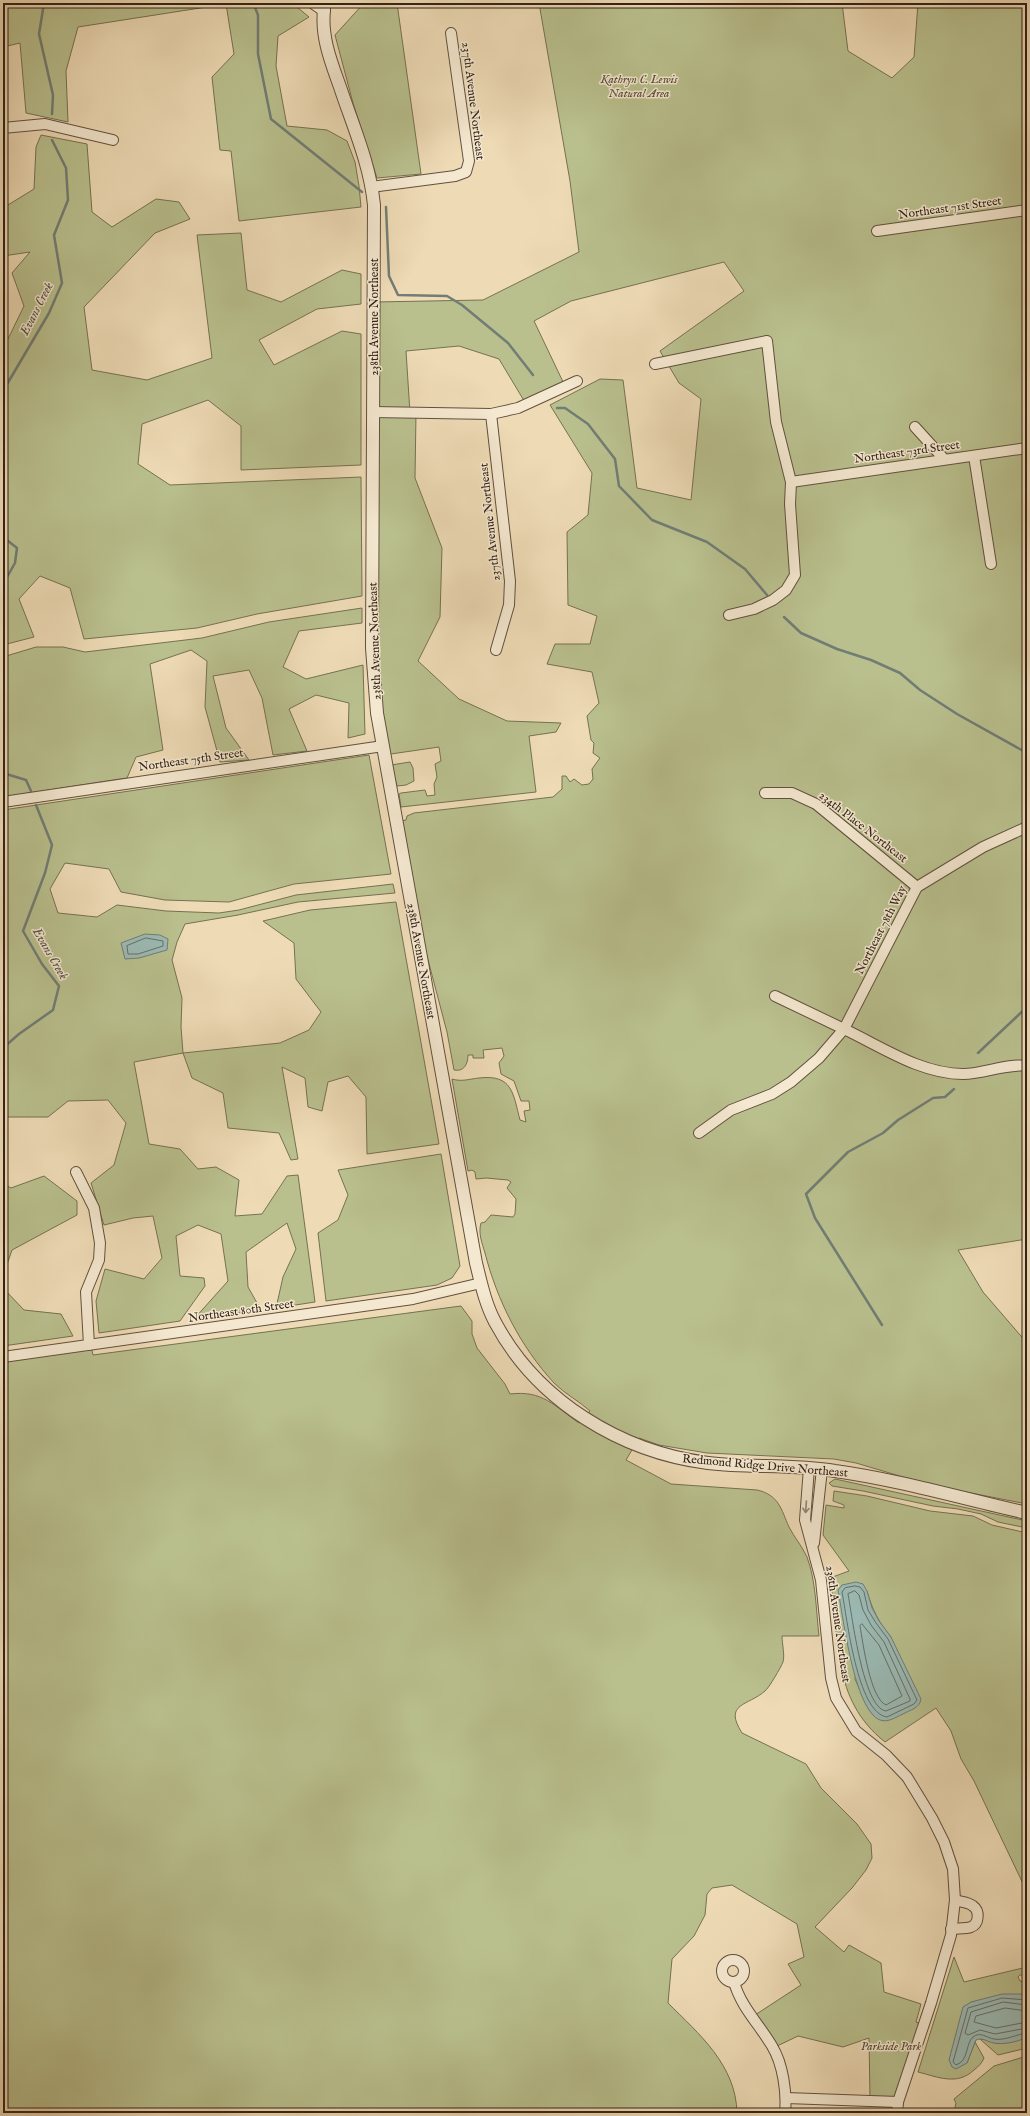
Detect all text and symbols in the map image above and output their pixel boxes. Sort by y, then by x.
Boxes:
street label: 237th Avenue Northeast [458,41,488,161]
park label: Kathryn C. Lewis Natural Area [600,72,678,101]
street label: Northeast 71st Street [898,193,1002,223]
street label: 238th Avenue Northeast [367,258,382,376]
water label: Evans Creek [16,279,58,339]
street label: Northeast 73rd Street [853,437,961,467]
street label: 237th Avenue Northeast [476,462,504,582]
street label: 238th Avenue Northeast [365,582,385,700]
street label: Northeast 75th Street [138,745,244,775]
street label: 234th Place Northeast [816,788,910,866]
street label: Northeast 78th Way [852,883,910,977]
street label: 238th Avenue Northeast [403,902,439,1020]
water label: Evans Creek [28,924,72,984]
street label: Northeast 80th Street [187,1296,295,1326]
street label: Redmond Ridge Drive Northeast [682,1451,848,1481]
one-way arrow [803,1500,810,1513]
street label: 236th Avenue Northeast [822,1565,854,1683]
park label: Parkside Park [861,2039,921,2054]

